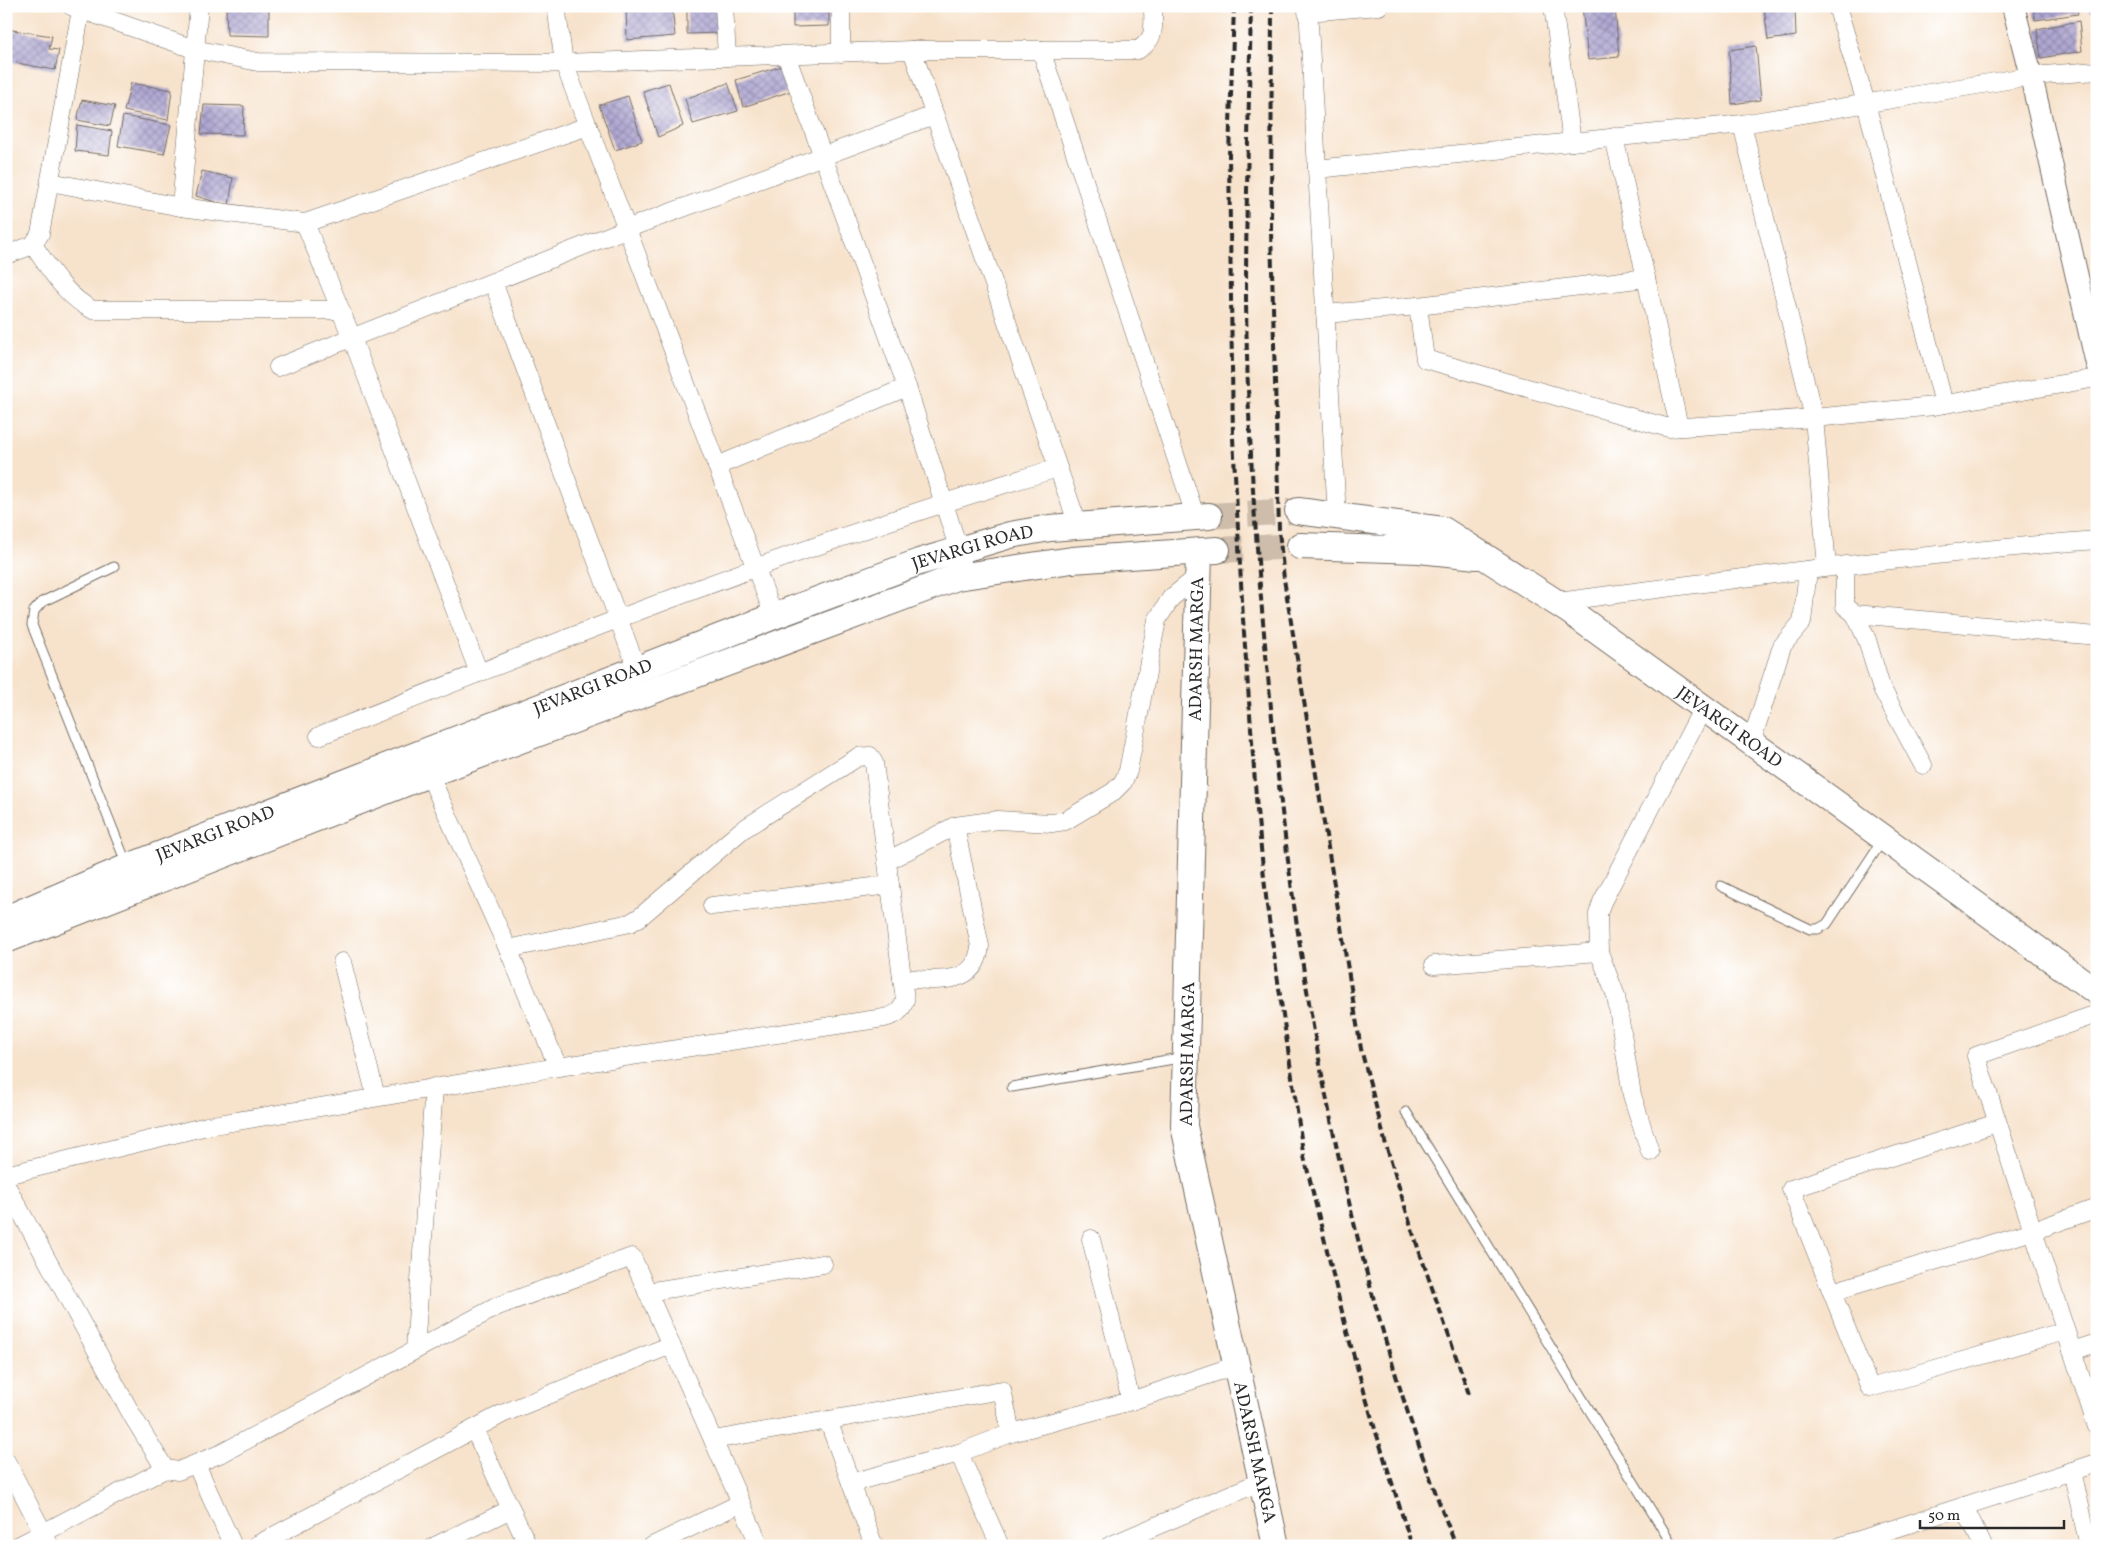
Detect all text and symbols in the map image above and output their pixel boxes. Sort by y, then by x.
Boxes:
street label: JEVARGI ROAD [908,520,1035,578]
street label: ADARSH MARGA [1184,576,1211,722]
street label: JEVARGI ROAD [530,654,656,722]
street label: JEVARGI ROAD [1671,681,1787,775]
street label: JEVARGI ROAD [153,800,279,869]
street label: ADARSH MARGA [1175,981,1202,1127]
street label: ADARSH MARGA [1226,1379,1282,1526]
scale bar [1920,1497,2064,1529]
text: 50 m [1928,1506,1960,1527]

